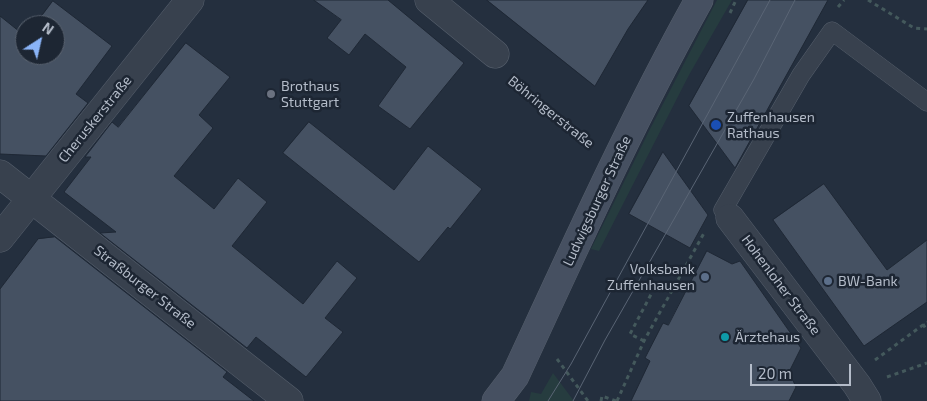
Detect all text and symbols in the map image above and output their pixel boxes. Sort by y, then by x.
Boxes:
north arrow [15,15,65,65]
text: N [39,18,57,38]
street label: Cheruskerstraße [55,72,135,166]
street label: Böhringerstraße [505,72,597,152]
place label: Brothaus Stuttgart [281,78,339,110]
marker: Brothaus Stuttgart [265,88,277,100]
place label: Zuffenhausen Rathaus [727,109,815,142]
marker: Zuffenhausen Rathaus [709,118,723,132]
street label: Ludwigsburger Straße [559,133,635,269]
street label: Hohenloher Straße [738,232,824,338]
street label: Straßburger Straße [91,242,199,332]
place label: Volksbank Zuffenhausen [607,261,695,294]
marker: Volksbank Zuffenhausen [699,271,711,283]
place label: BW-Bank [838,273,898,289]
marker: BW-Bank [822,275,834,287]
place label: Ärztehaus [735,329,800,345]
marker: Ärztehaus [719,331,731,343]
scale bar [752,354,853,386]
text: 20 m [758,364,792,382]

